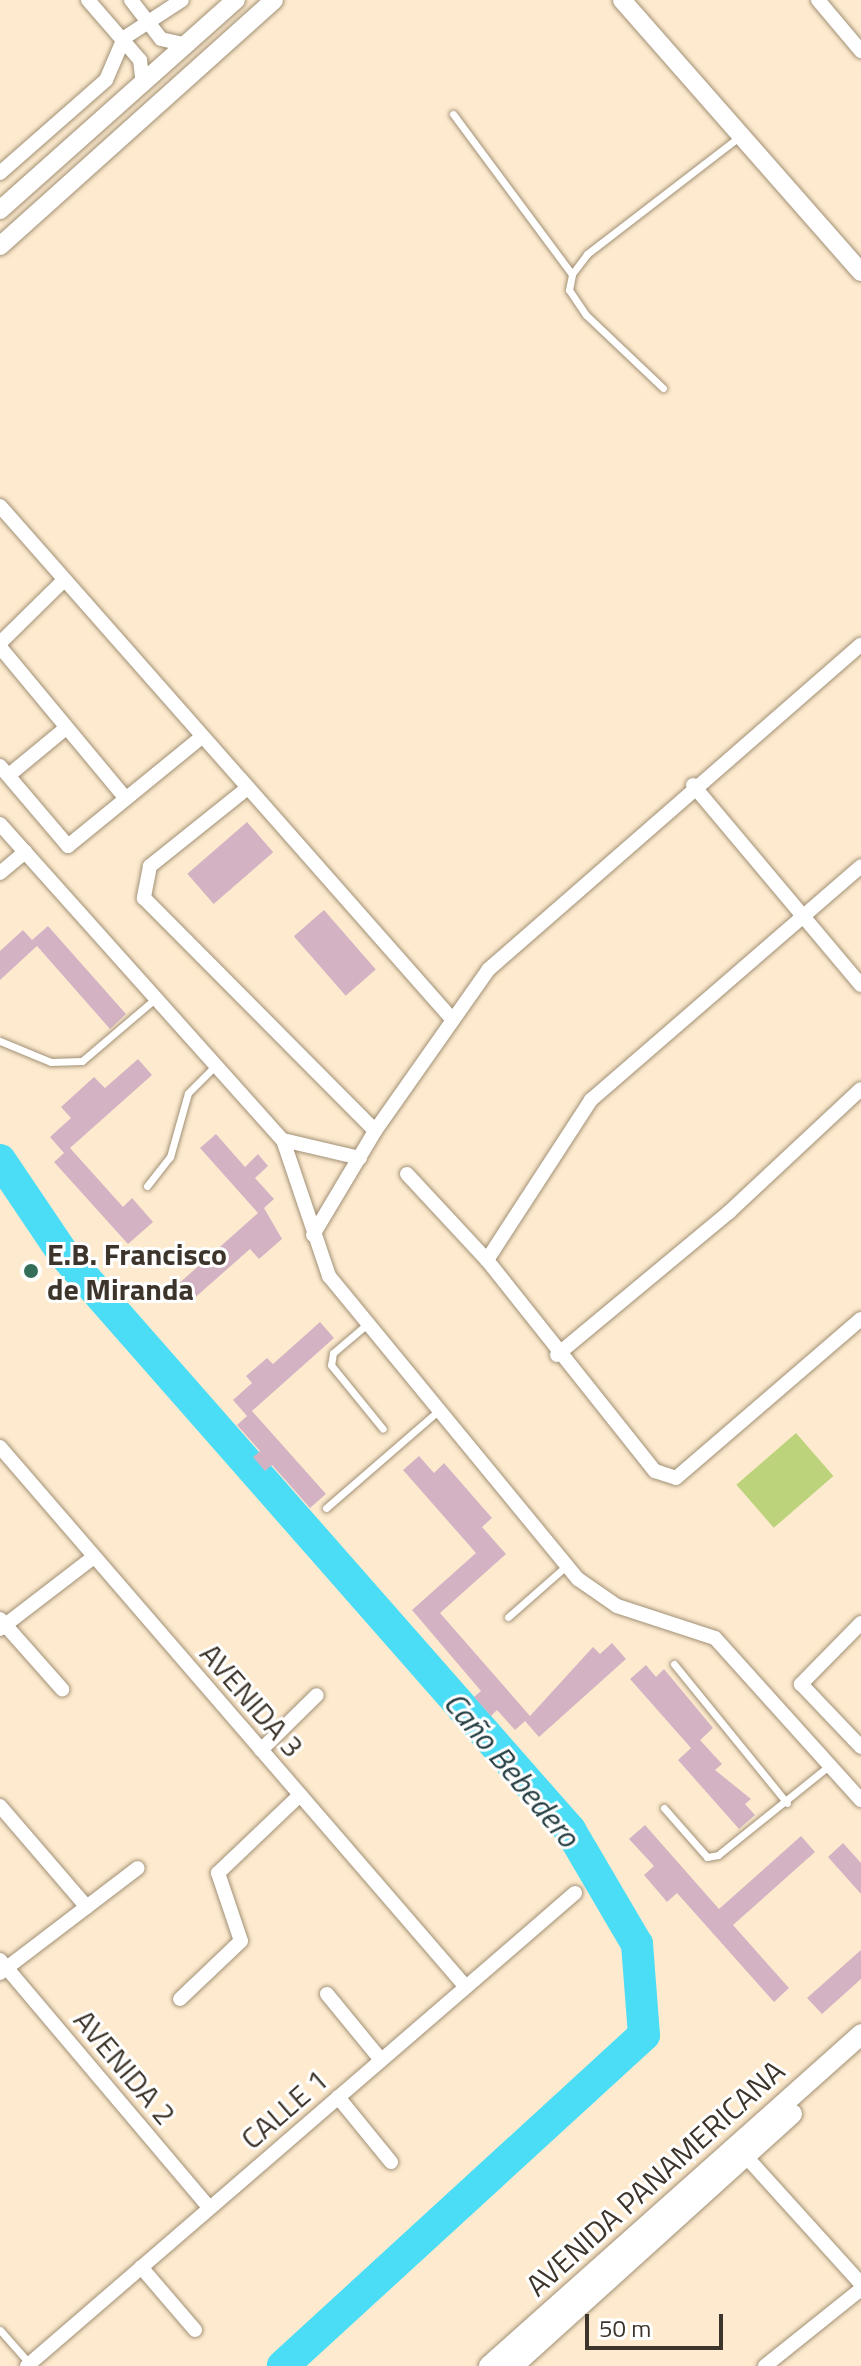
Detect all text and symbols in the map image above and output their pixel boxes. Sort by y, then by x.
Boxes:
place label: E.B. Francisco de Miranda [47,1236,227,1306]
marker: E.B. Francisco de Miranda [22,1262,40,1280]
street label: AVENIDA 3 [193,1636,311,1764]
water label: Caño Bebedero [436,1684,588,1854]
street label: AVENIDA 2 [67,2002,183,2132]
street label: AVENIDA PANAMERICANA [518,2053,792,2303]
street label: CALLE 1 [233,2062,335,2156]
scale bar [589,2298,727,2348]
text: 50 m [599,2310,651,2346]

